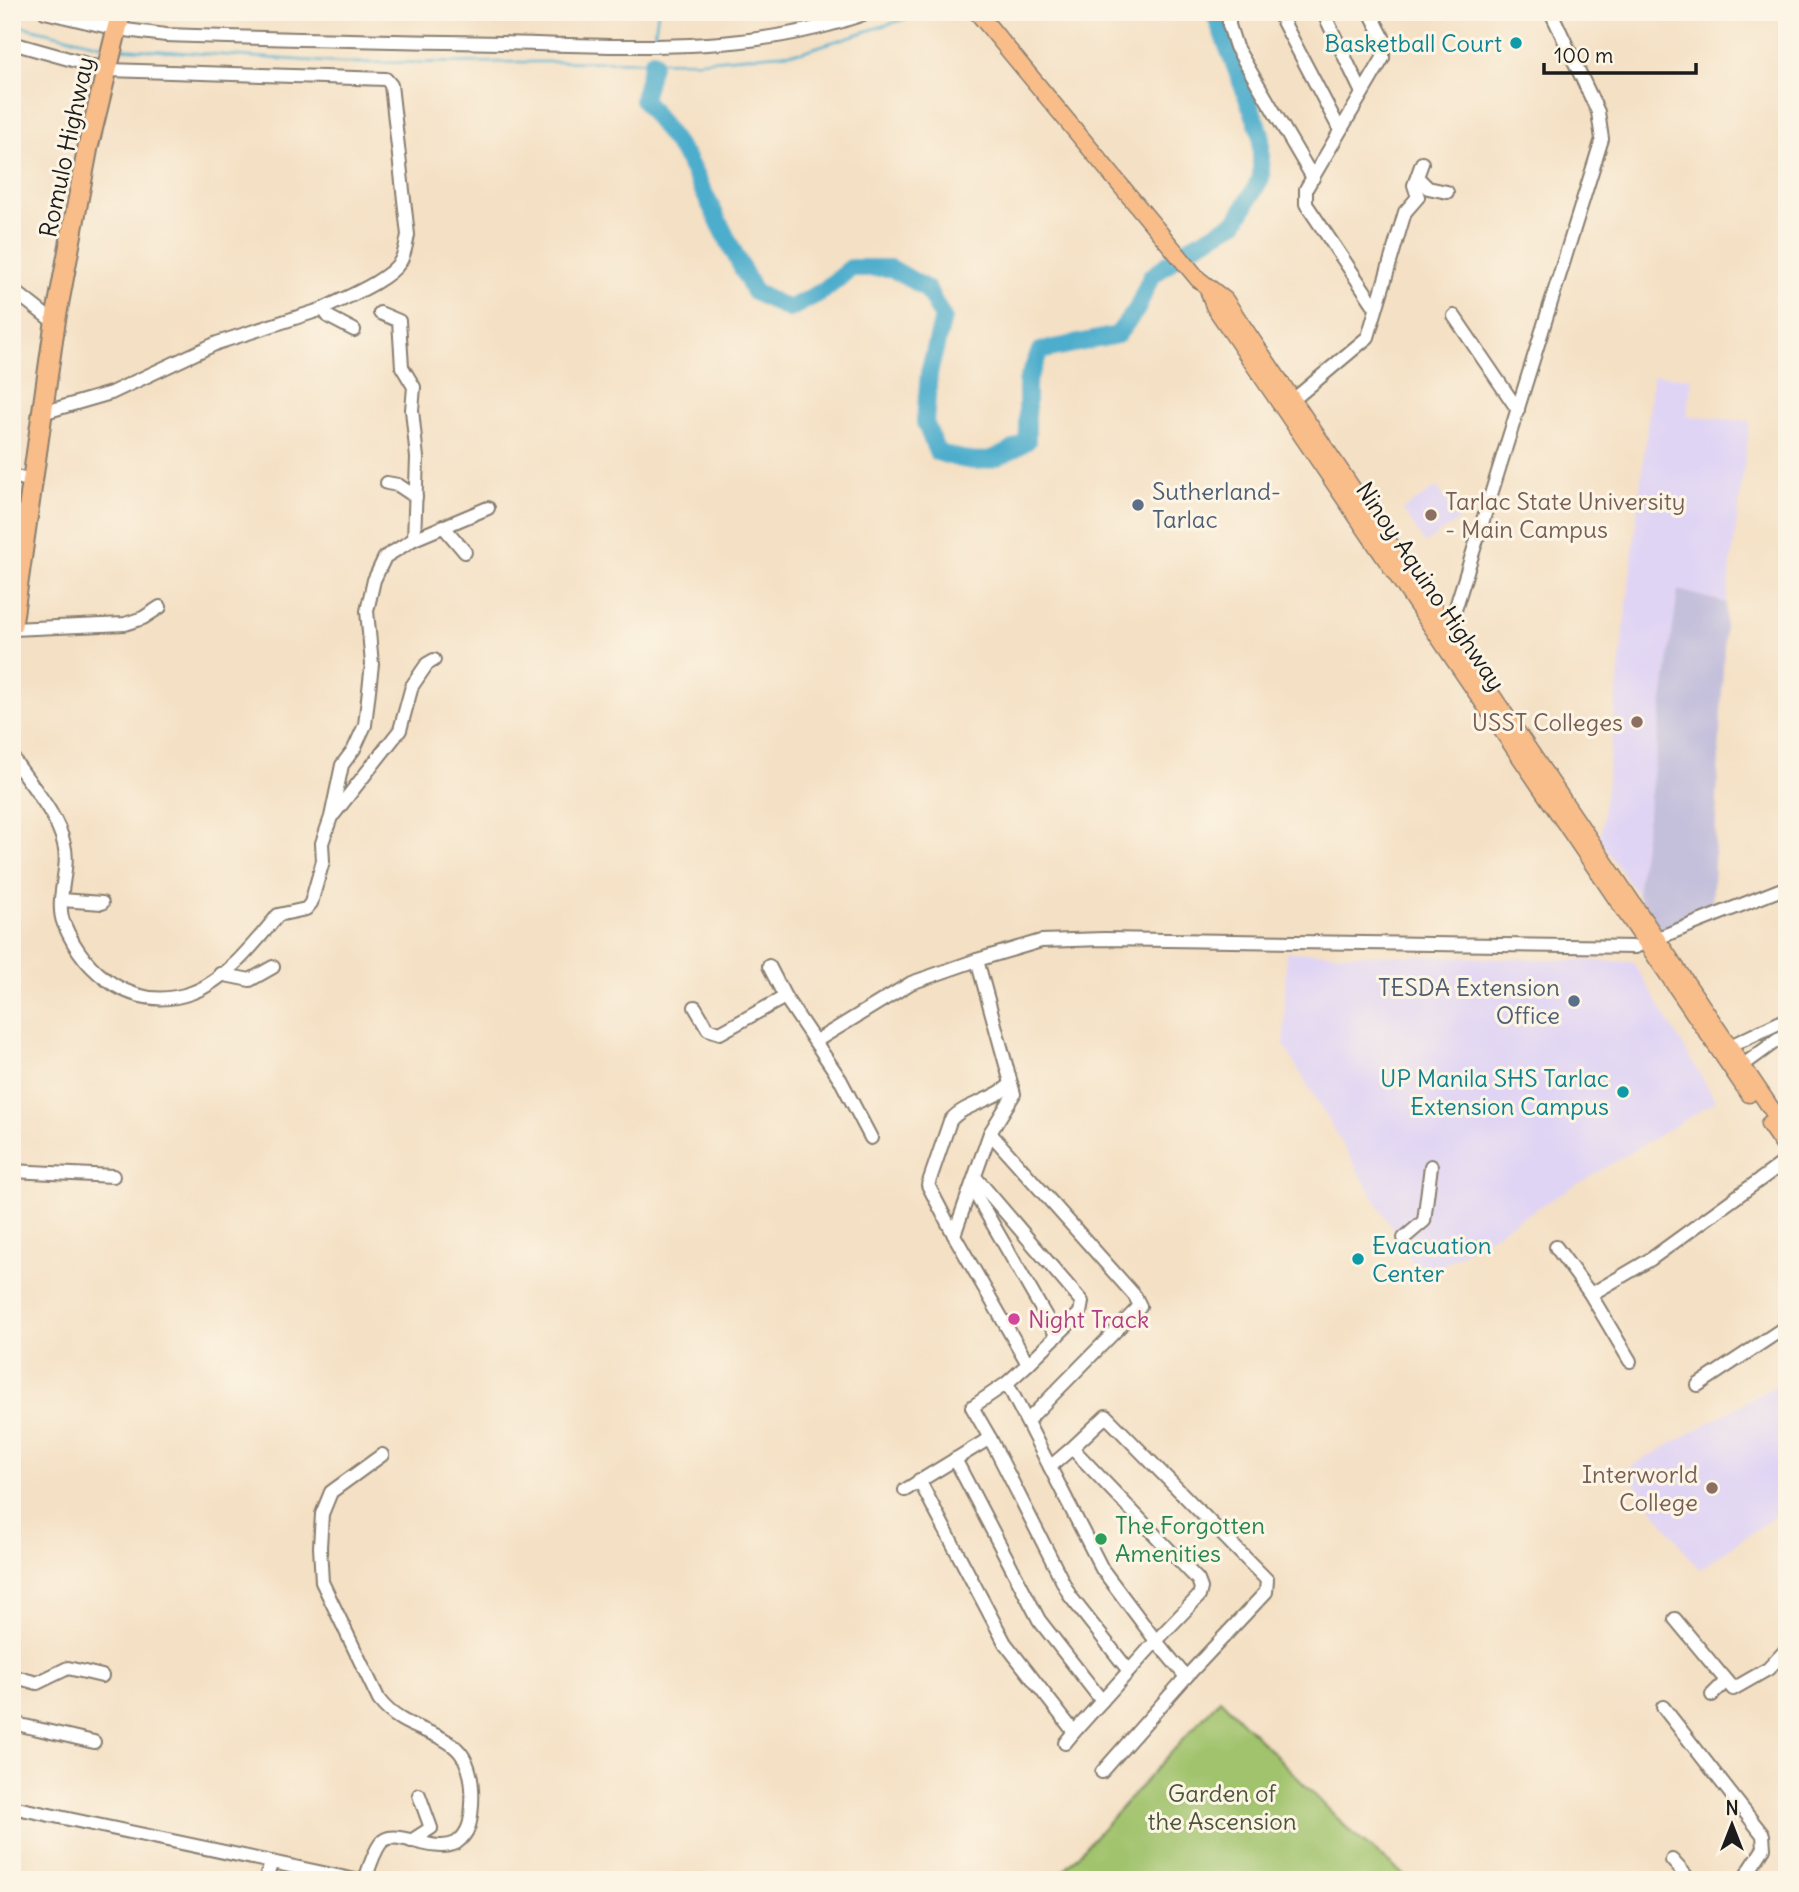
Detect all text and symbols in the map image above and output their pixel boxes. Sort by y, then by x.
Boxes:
place label: Basketball Court [1324,28,1502,58]
scale bar [1544,32,1696,76]
marker: Basketball Court [1508,35,1524,51]
text: 100 m [1554,42,1613,69]
street label: Romulo Highway [32,54,100,240]
place label: Sutherland- Tarlac [1152,476,1281,534]
street label: Ninoy Aquino Highway [1350,476,1512,696]
place label: Tarlac State University - Main Campus [1445,486,1685,544]
marker: Sutherland- Tarlac [1130,497,1146,513]
marker: Tarlac State University - Main Campus [1423,507,1439,523]
place label: USST Colleges [1472,707,1623,737]
marker: USST Colleges [1629,714,1645,730]
place label: TESDA Extension Office [1378,972,1560,1030]
marker: TESDA Extension Office [1566,993,1582,1009]
place label: UP Manila SHS Tarlac Extension Campus [1380,1063,1609,1121]
marker: UP Manila SHS Tarlac Extension Campus [1615,1084,1631,1100]
place label: Evacuation Center [1372,1230,1492,1288]
marker: Evacuation Center [1350,1251,1366,1267]
place label: Night Track [1028,1304,1149,1334]
marker: Night Track [1006,1311,1022,1327]
place label: Interworld College [1582,1459,1698,1517]
marker: Interworld College [1704,1480,1720,1496]
place label: The Forgotten Amenities [1115,1510,1265,1568]
marker: The Forgotten Amenities [1093,1531,1109,1547]
park label: Garden of the Ascension [1147,1778,1297,1836]
north arrow [1698,1790,1768,1860]
text: N [1725,1796,1739,1820]

